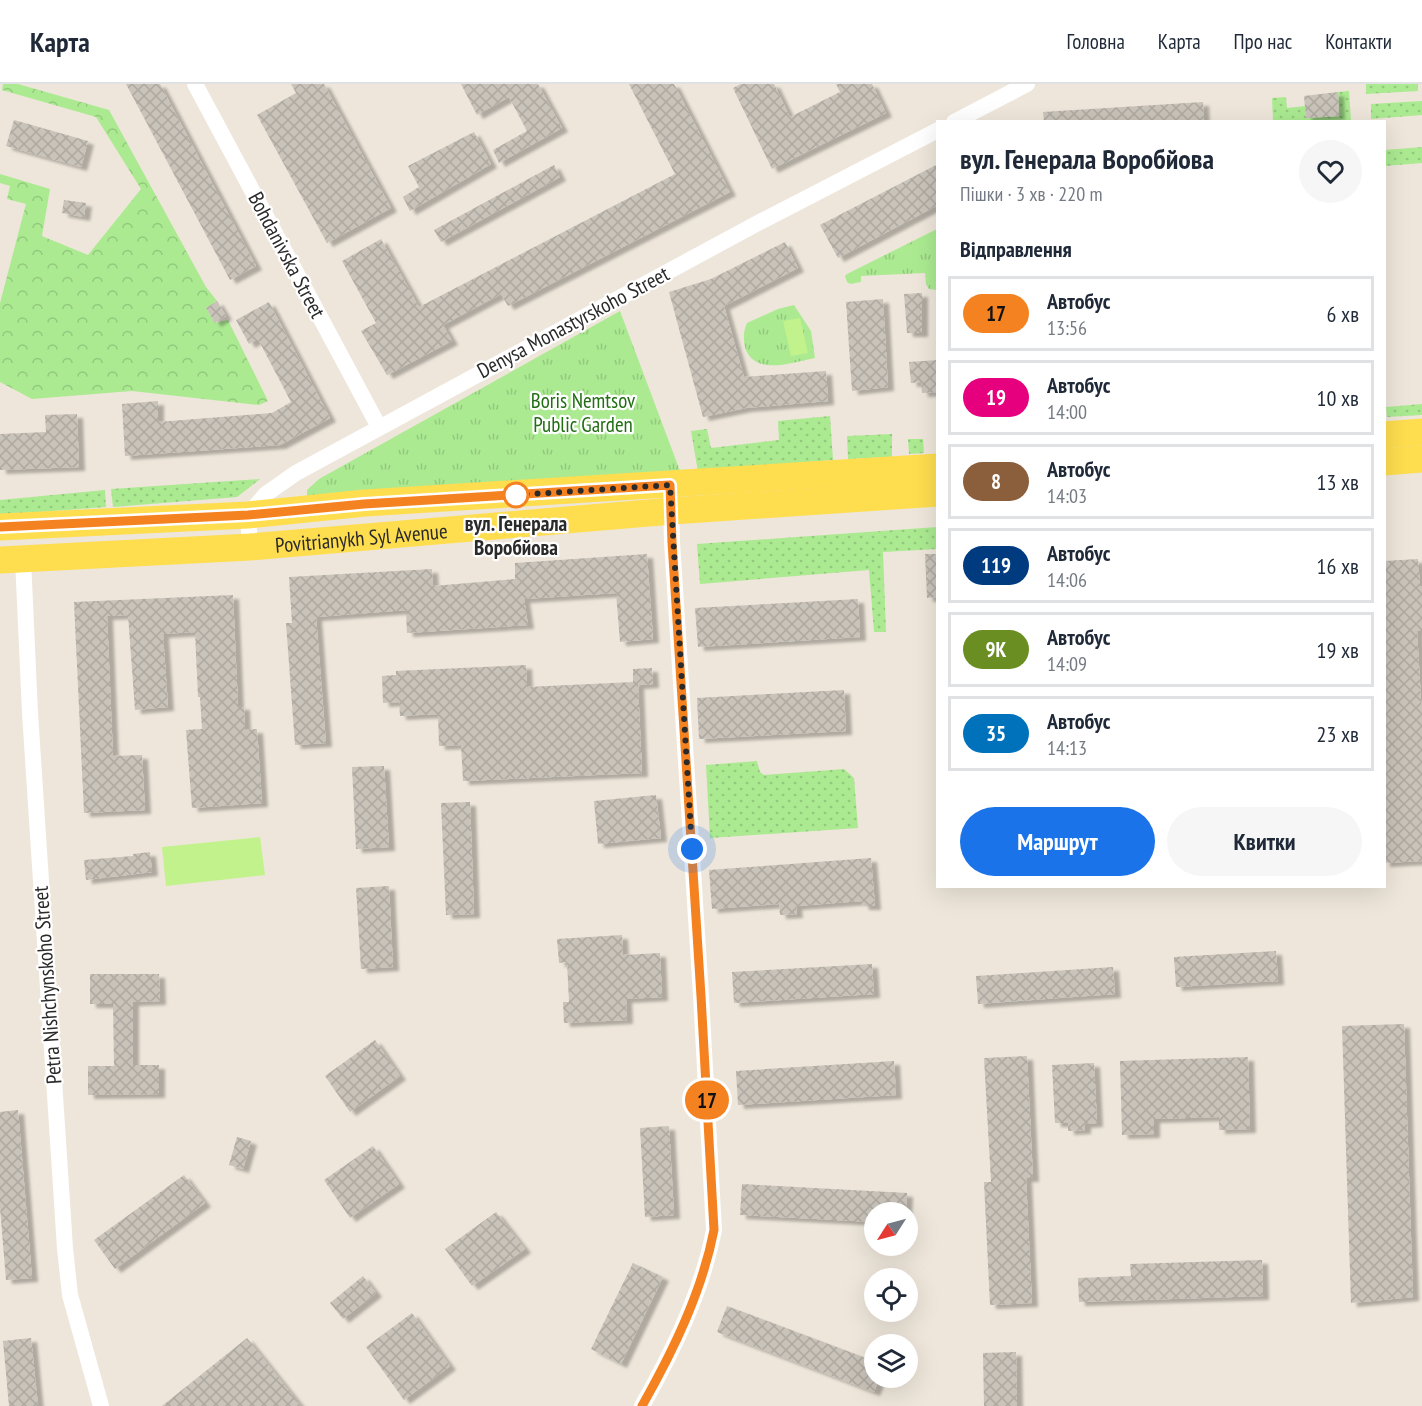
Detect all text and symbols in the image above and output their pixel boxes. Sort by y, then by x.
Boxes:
text: Карта [30,23,90,60]
text: Головна [1067,28,1125,55]
text: Карта [1158,28,1201,55]
text: Про нас [1234,28,1292,55]
text: Контакти [1325,28,1392,55]
text: вул. Генерала Воробйова [960,140,1214,177]
button: heart [1299,140,1362,203]
text: Пішки · 3 хв · 220 m [960,181,1103,207]
street label: Bohdanivska Street [242,187,332,323]
text: Відправлення [960,235,1072,263]
street label: Denysa Monastyrskoho Street [472,260,674,384]
text: Автобус [1047,287,1110,315]
text: 17 [986,300,1006,327]
text: 6 хв [1327,300,1359,328]
text: 13:56 [1047,315,1087,341]
text: Автобус [1047,371,1110,399]
text: 19 [986,384,1006,411]
text: 10 хв [1317,384,1359,412]
park label: Boris Nemtsov Public Garden [531,387,636,438]
text: 14:00 [1047,399,1087,425]
text: Автобус [1047,455,1110,483]
text: 8 [991,468,1001,495]
text: 13 хв [1317,468,1359,496]
marker: вул. Генерала Воробйова [503,482,529,508]
text: 14:03 [1047,483,1087,509]
place label: вул. Генерала Воробйова [465,510,567,561]
street label: Povitrianykh Syl Avenue [274,517,449,558]
text: Автобус [1047,539,1110,567]
text: 119 [981,552,1011,579]
text: 16 хв [1317,552,1359,580]
text: 14:06 [1047,567,1087,593]
text: Автобус [1047,623,1110,651]
text: 9К [986,636,1006,663]
text: 19 хв [1317,636,1359,664]
text: 14:09 [1047,651,1087,677]
text: Автобус [1047,707,1110,735]
text: 35 [986,720,1006,747]
text: 23 хв [1317,720,1359,748]
text: 14:13 [1047,735,1087,761]
button: Маршрут [960,807,1155,876]
button: Квитки [1167,807,1362,876]
your location [677,834,707,864]
street label: Petra Nishchynskoho Street [27,885,67,1085]
line badge: 17 [680,1080,734,1120]
text: 17 [697,1087,717,1114]
north arrow [864,1202,918,1256]
map controls [864,1202,918,1388]
button: locate [864,1268,918,1322]
button: layers [864,1334,918,1388]

